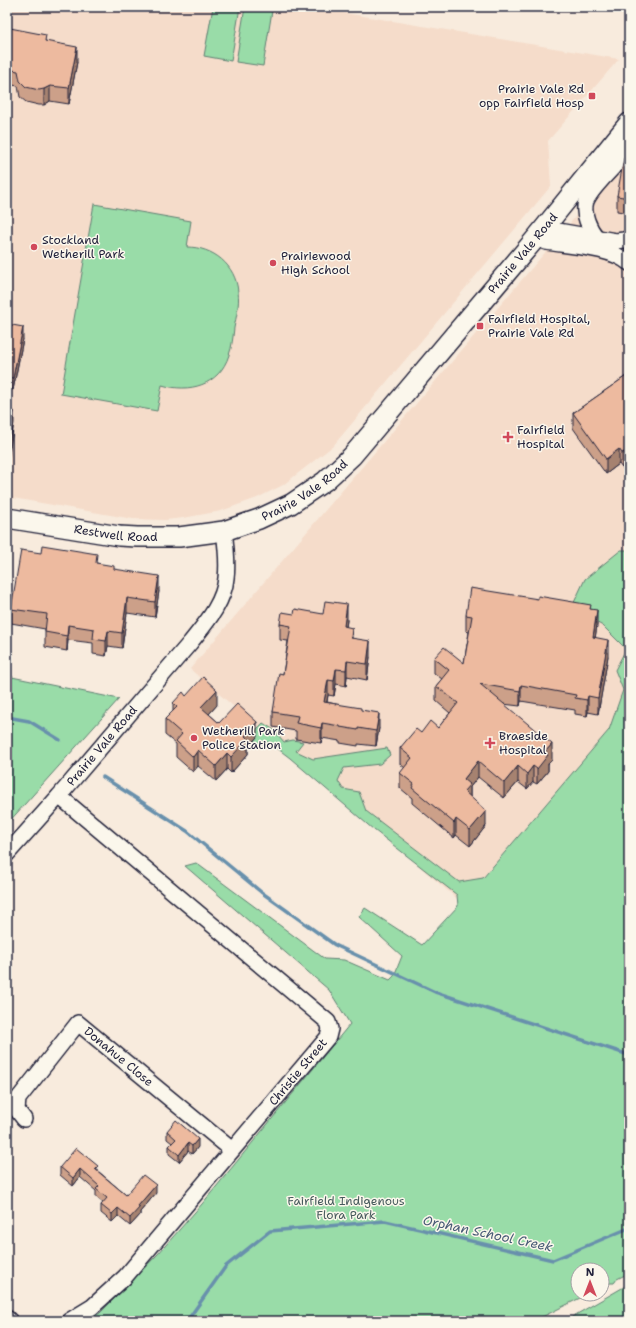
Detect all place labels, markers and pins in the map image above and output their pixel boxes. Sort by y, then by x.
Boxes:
place label: Prairie Vale Rd opp Fairfield Hosp [479,81,584,111]
marker: Prairie Vale Rd opp Fairfield Hosp [587,91,597,101]
place label: Stockland Wetherill Park [42,232,124,262]
marker: Stockland Wetherill Park [29,242,39,252]
place label: Prairiewood High School [281,248,351,278]
marker: Prairiewood High School [268,258,278,268]
place label: Fairfield Hospital, Prairie Vale Rd [488,311,590,341]
marker: Fairfield Hospital, Prairie Vale Rd [475,321,485,331]
place label: Fairfield Hospital [517,422,565,452]
marker: Fairfield Hospital [502,431,514,443]
place label: Wetherill Park Police Station [202,723,284,753]
place label: Braeside Hospital [499,728,548,758]
marker: Wetherill Park Police Station [189,733,199,743]
marker: Braeside Hospital [484,737,496,749]

